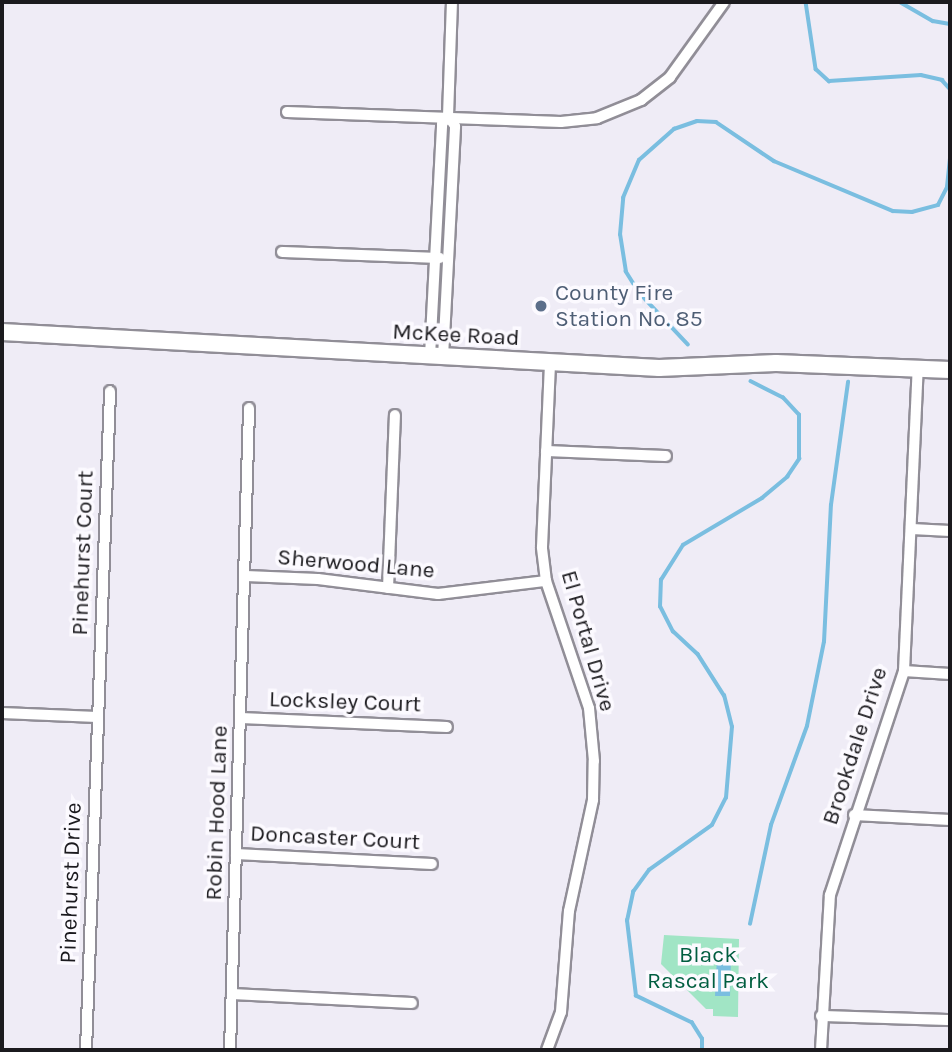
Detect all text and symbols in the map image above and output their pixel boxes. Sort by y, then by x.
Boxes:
place label: County Fire Station No. 85 [555,279,703,333]
marker: County Fire Station No. 85 [533,298,549,314]
street label: McKee Road [392,318,520,352]
street label: Pinehurst Court [66,470,100,636]
street label: Sherwood Lane [276,543,436,585]
street label: El Portal Drive [555,567,621,715]
street label: Brookdale Drive [816,664,894,828]
street label: Locksley Court [268,686,422,718]
street label: Robin Hood Lane [200,725,234,901]
street label: Pinehurst Drive [54,802,88,964]
street label: Doncaster Court [249,820,421,856]
park label: Black Rascal Park [647,941,769,995]

